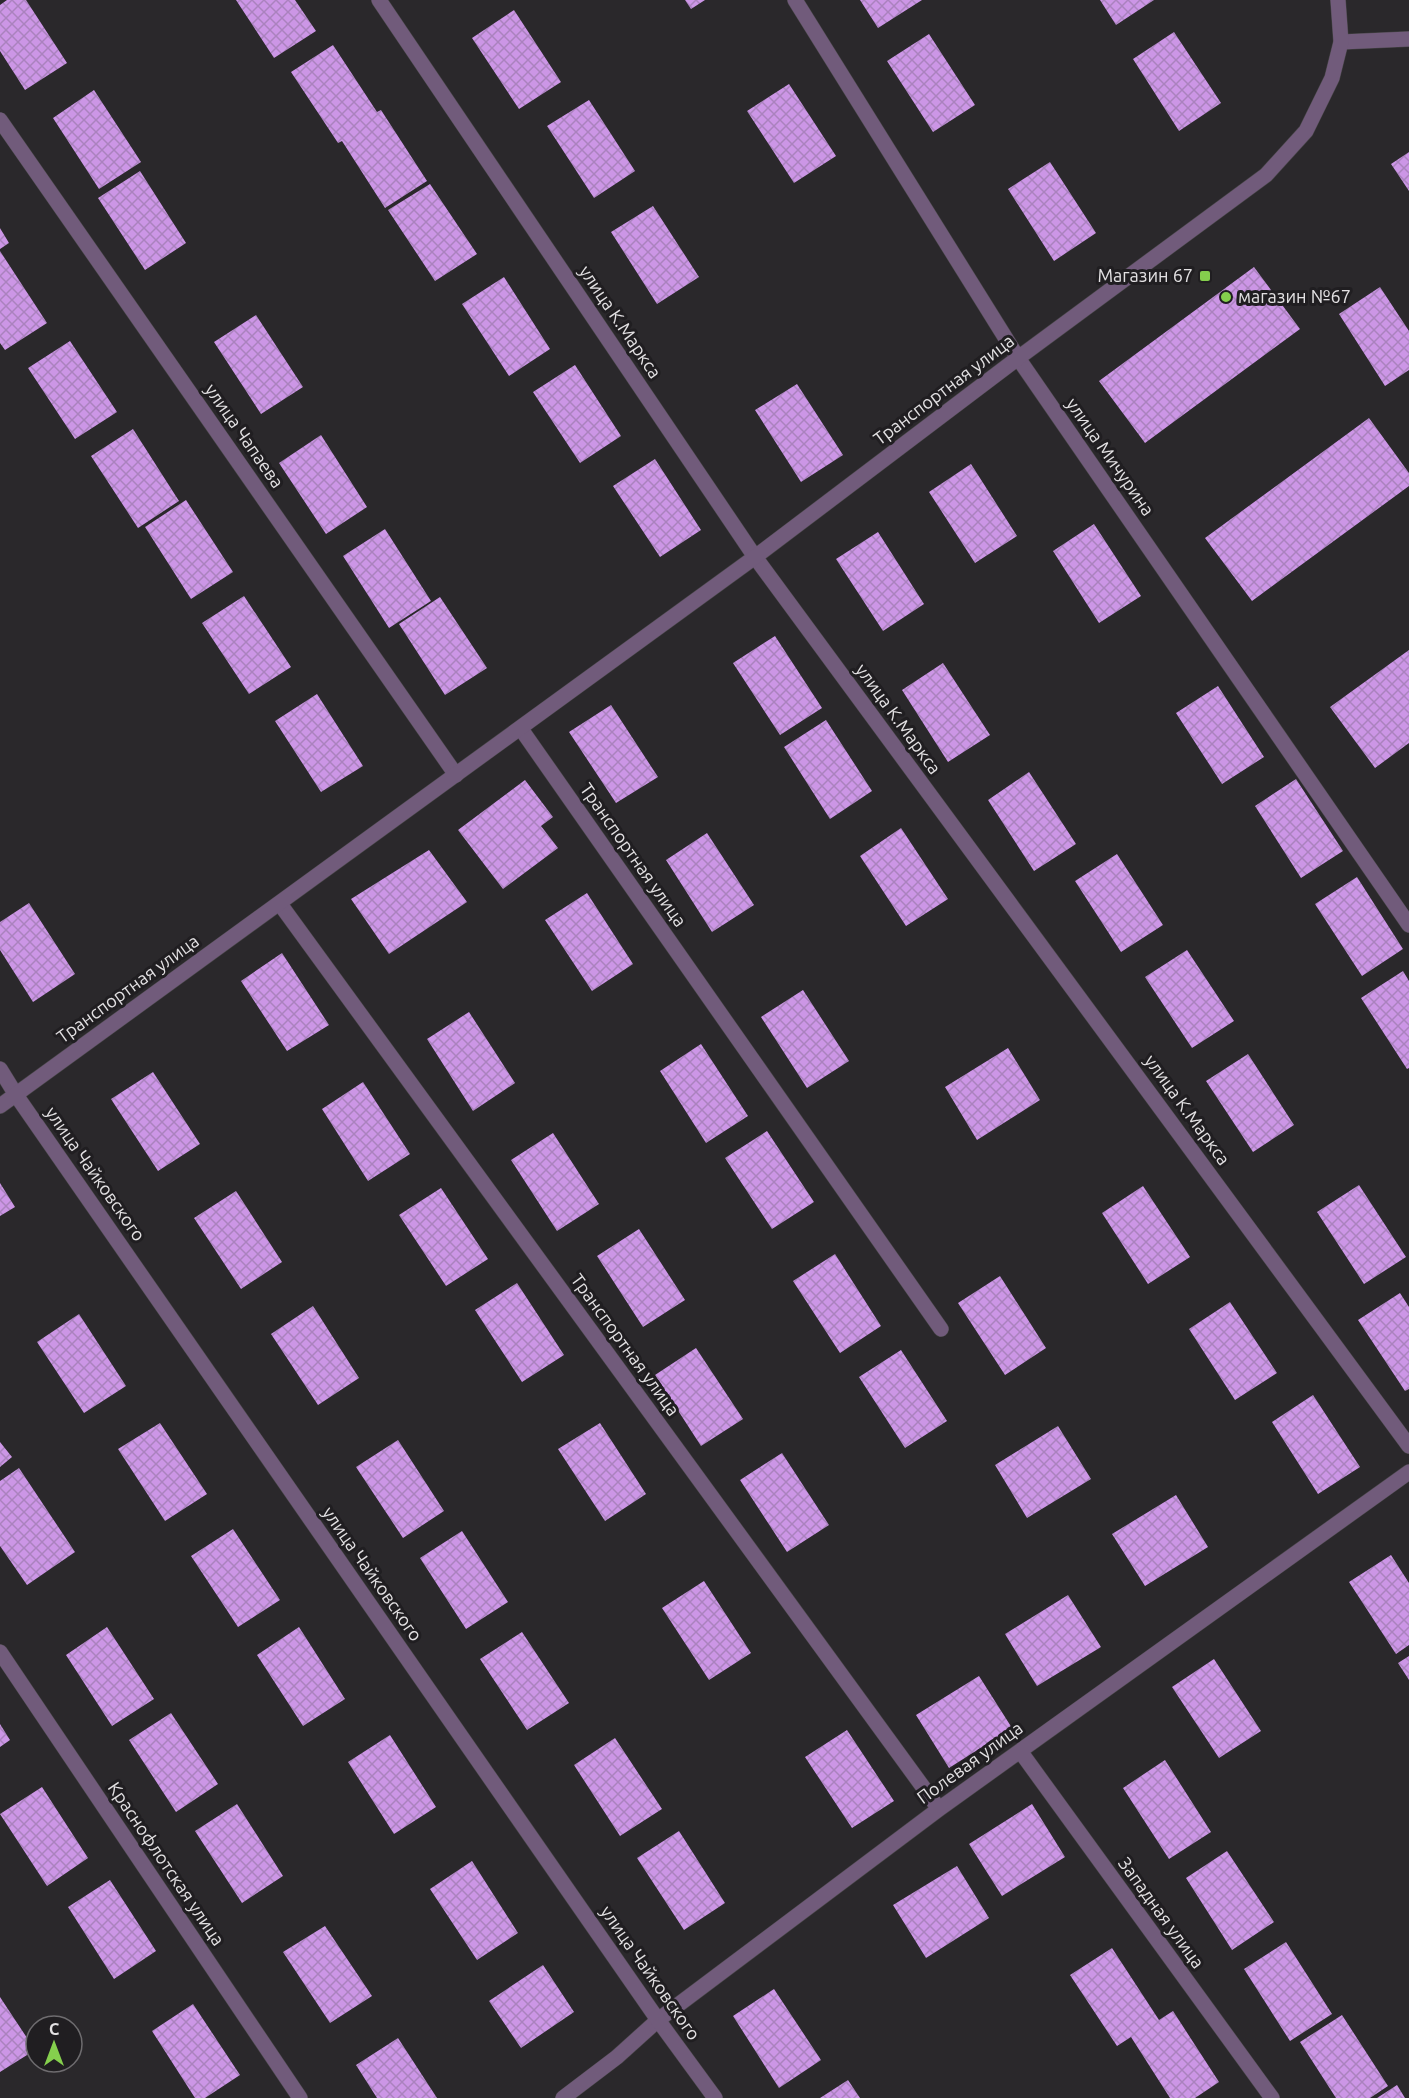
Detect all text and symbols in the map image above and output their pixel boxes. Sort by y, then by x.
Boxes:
street label: улица К.Маркса [576,261,666,381]
place label: Магазин 67 [1097,265,1193,285]
marker: Магазин 67 [1198,269,1212,283]
place label: магазин №67 [1238,286,1351,306]
marker: магазин №67 [1219,290,1233,304]
street label: Транспортная улица [869,330,1017,448]
street label: улица Чапаева [202,380,288,491]
street label: улица Мичурина [1063,394,1159,519]
street label: улица К.Маркса [852,659,946,777]
street label: Транспортная улица [577,779,691,930]
street label: Транспортная улица [53,930,202,1046]
street label: улица К.Маркса [1141,1050,1235,1168]
street label: улица Чайковского [42,1102,150,1244]
street label: Транспортная улица [568,1270,684,1419]
street label: улица Чайковского [319,1502,427,1644]
street label: Полевая улица [913,1717,1026,1807]
street label: Краснофлотская улица [105,1778,229,1949]
street label: Западная улица [1115,1853,1209,1972]
street label: улица Чайковского [597,1901,705,2043]
north arrow [24,2014,84,2074]
text: С [49,2020,59,2038]

